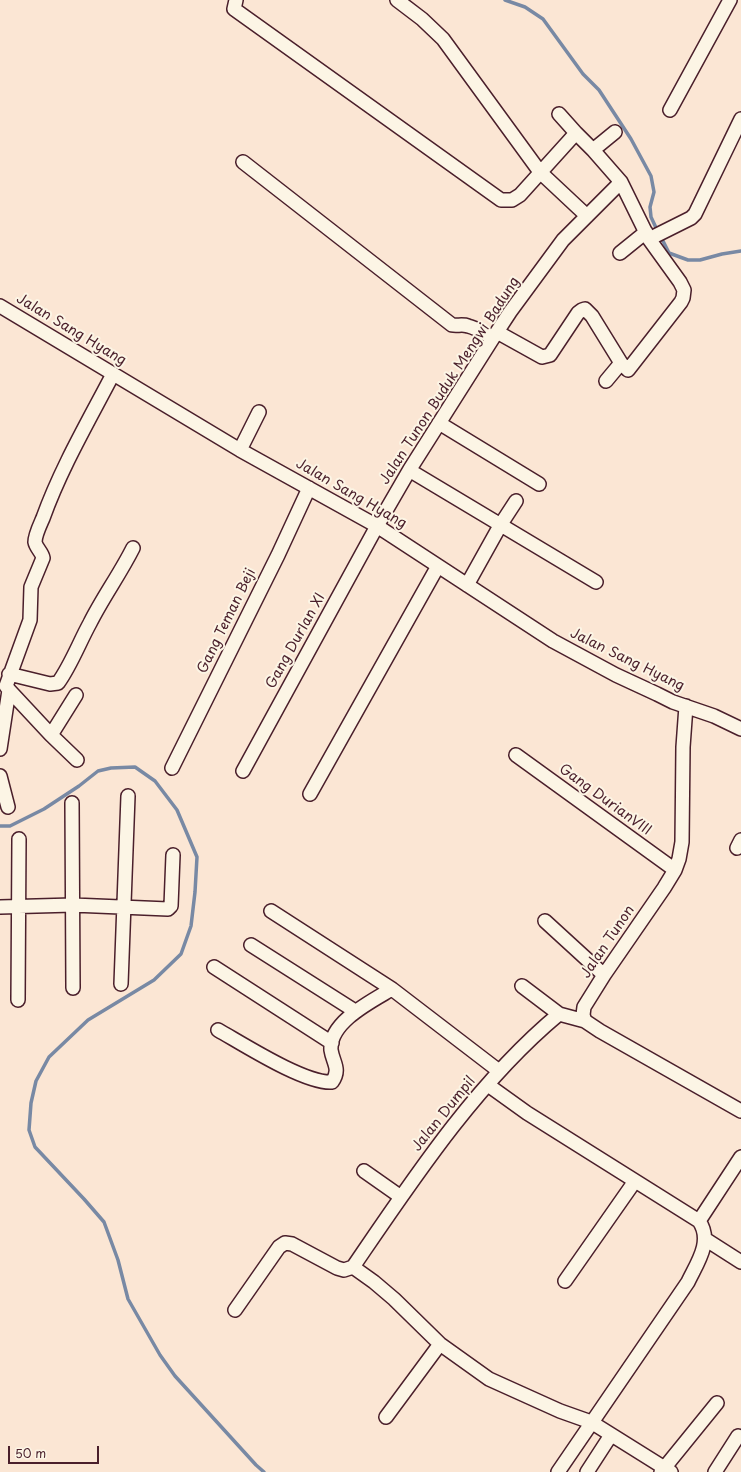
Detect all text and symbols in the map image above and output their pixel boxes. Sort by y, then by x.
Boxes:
street label: Jalan Tunon Buduk Mengwi Badung [377,274,523,488]
street label: Jalan Sang Hyang [13,291,129,369]
street label: Jalan Sang Hyang [293,455,409,533]
street label: Gang Teman Beji [194,566,260,676]
street label: Gang DurIan XI [263,590,329,692]
street label: Jalan Sang Hyang [567,625,687,695]
street label: Gang DurianVIII [556,761,654,839]
street label: Jalan Tunon [577,902,639,982]
street label: Jalan Dumpil [409,1073,479,1155]
scale bar [10,1438,101,1464]
text: 50 m [15,1444,46,1462]

